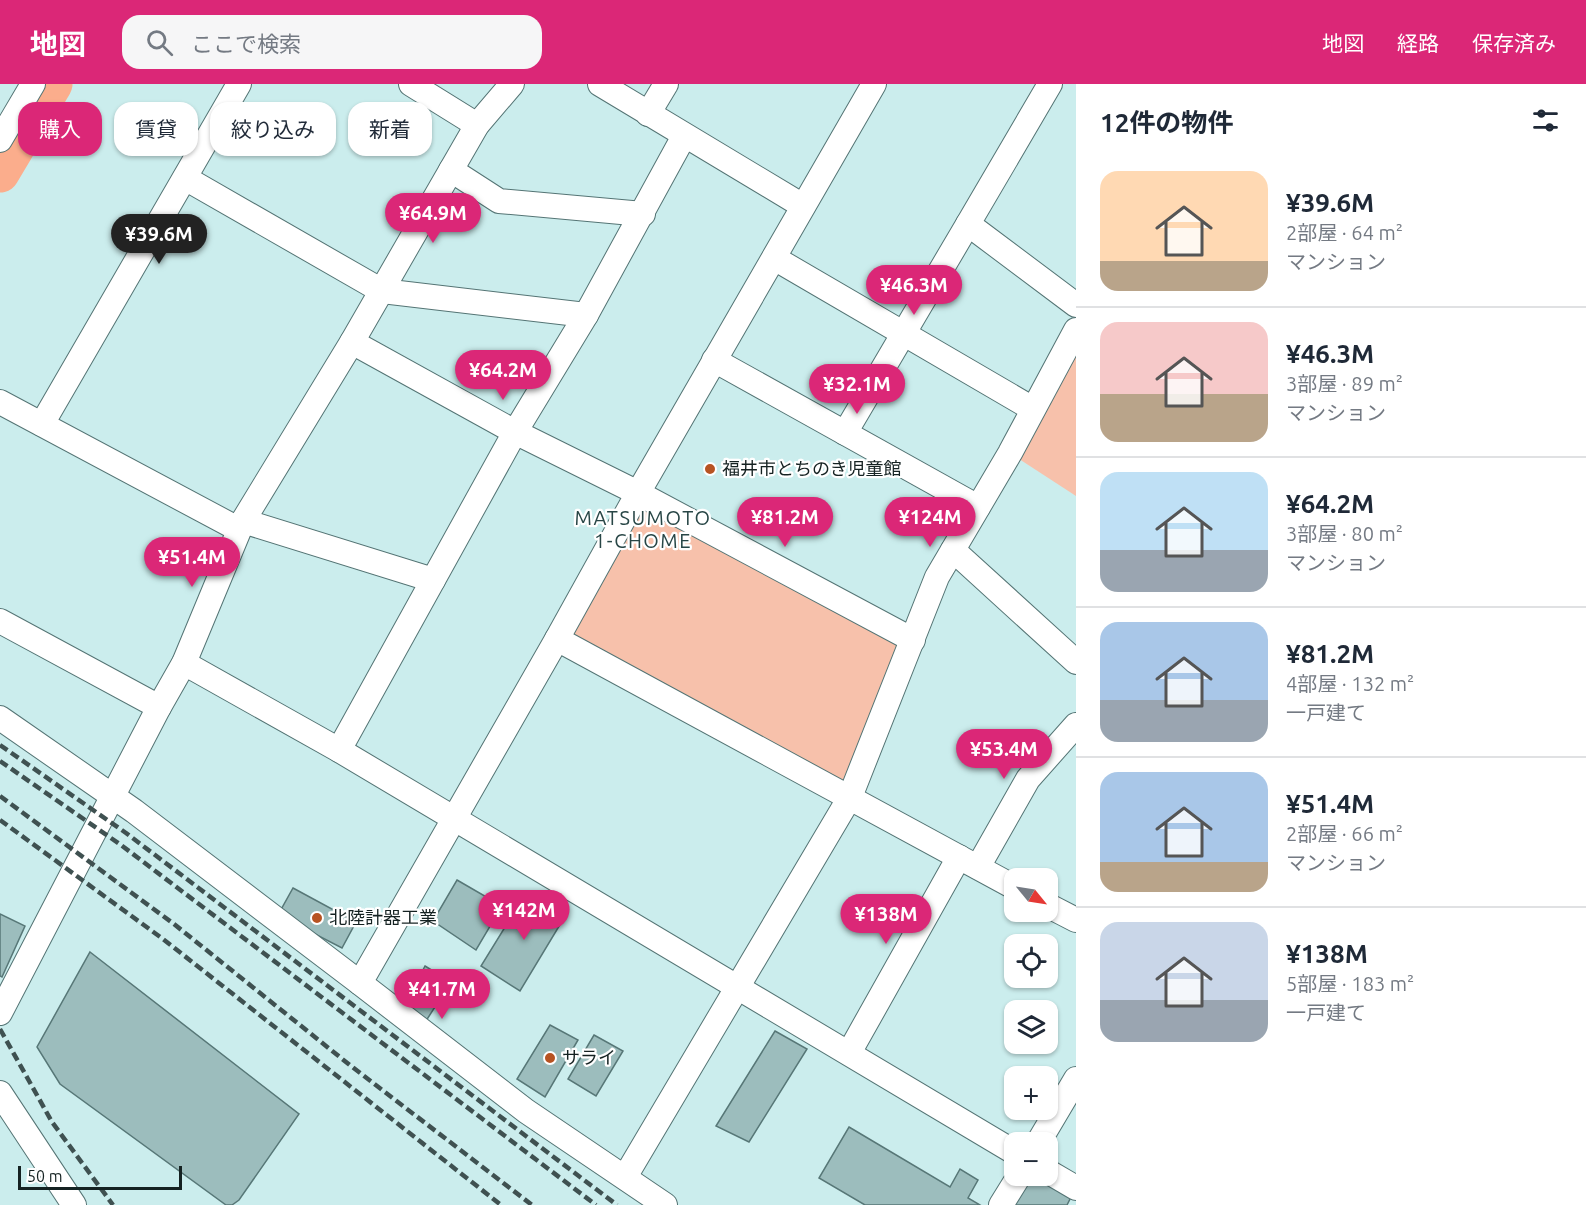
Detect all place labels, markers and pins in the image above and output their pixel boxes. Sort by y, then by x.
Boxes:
pin: ¥64.9M [384,193,482,244]
pin: ¥39.6M [110,214,208,265]
pin: ¥46.3M [865,265,963,316]
pin: ¥64.2M [454,350,552,401]
pin: ¥32.1M [808,364,906,415]
place label: 福井市とちのき児童館 [722,458,901,478]
marker: 福井市とちのき児童館 [703,462,717,476]
pin: ¥81.2M [736,497,834,548]
pin: ¥124M [888,497,972,548]
pin: ¥51.4M [143,537,241,588]
pin: ¥53.4M [955,729,1053,780]
pin: ¥142M [482,890,566,941]
pin: ¥138M [844,894,928,945]
place label: 北陸計器工業 [329,907,437,927]
marker: 北陸計器工業 [310,911,324,925]
pin: ¥41.7M [393,969,491,1020]
place label: サライ [562,1047,616,1067]
marker: サライ [543,1051,557,1065]

